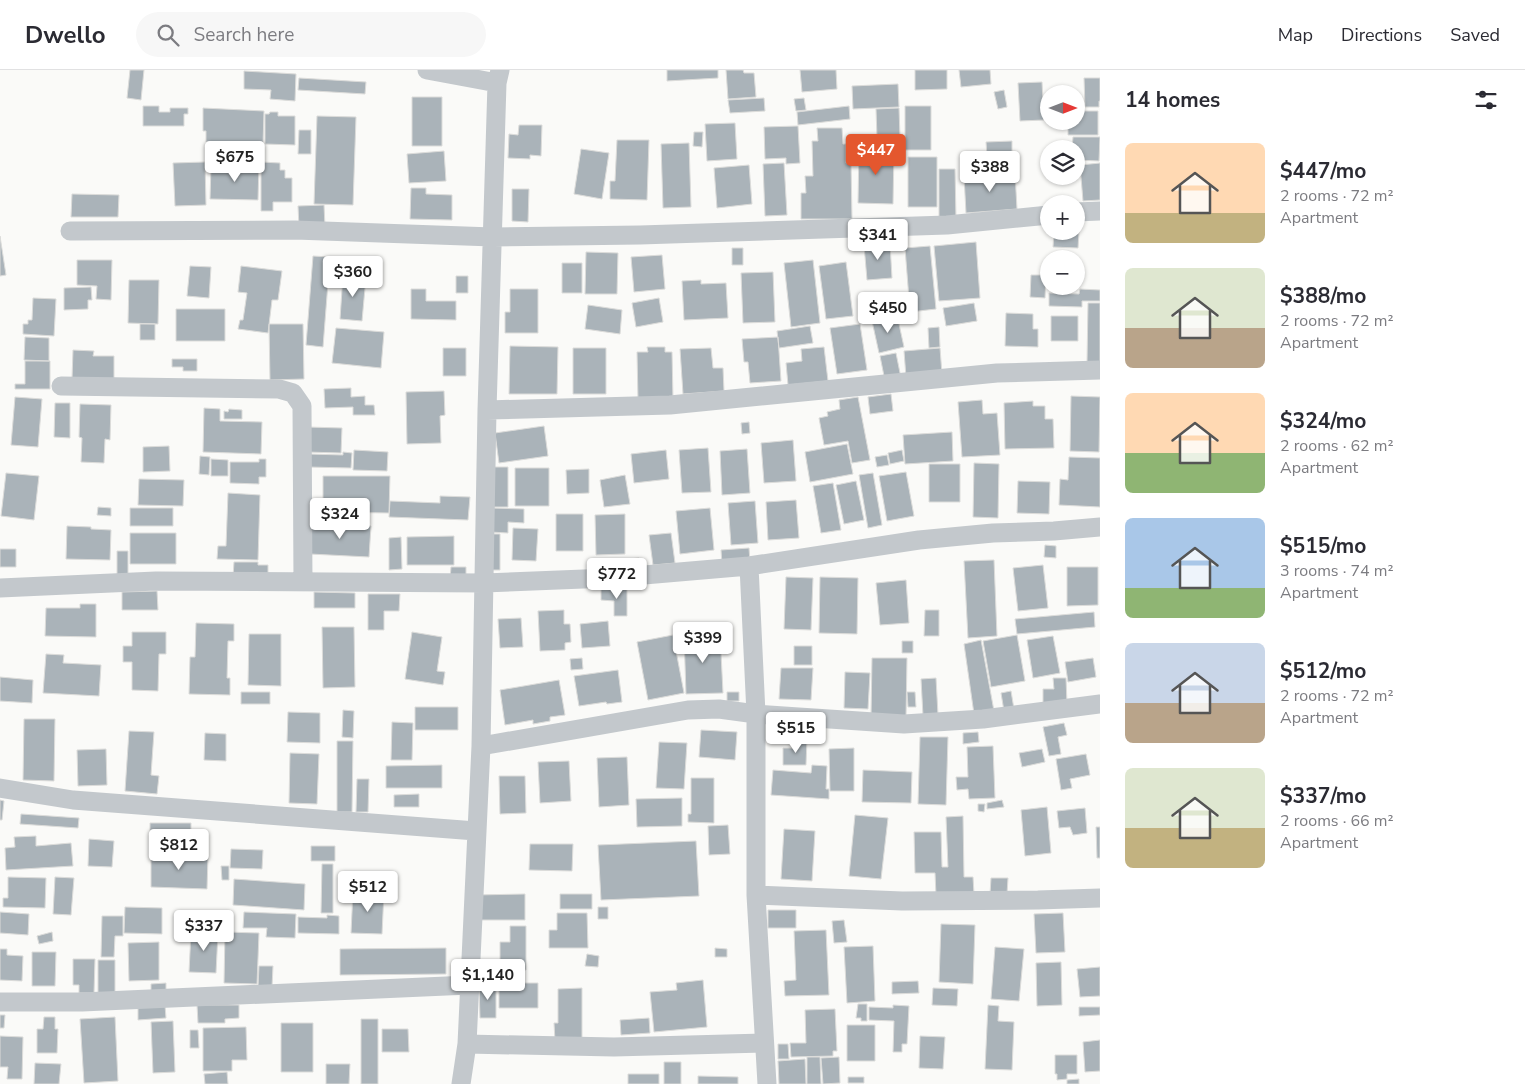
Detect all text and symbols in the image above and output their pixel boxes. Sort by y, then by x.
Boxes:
search box [136,12,486,57]
text: Dwello [25,19,106,51]
icon: search [154,21,182,49]
text: Search here [194,22,294,48]
text: Map [1278,23,1313,47]
text: Directions [1341,23,1422,47]
text: Saved [1450,23,1500,47]
north arrow [1040,85,1085,130]
map controls [1040,85,1085,295]
text: 14 homes [1125,86,1220,114]
icon: filters [1472,86,1500,114]
pin: $447 [846,134,906,176]
text: $447 [857,139,895,161]
pin: $675 [205,140,265,183]
button: layers [1040,140,1085,185]
text: $675 [216,146,254,168]
pin: $388 [960,150,1020,193]
text: $388 [971,156,1009,178]
text: $447/mo [1280,157,1366,185]
icon: home [1165,163,1225,223]
text: 2 rooms · 72 m² [1280,185,1393,207]
button: + [1040,195,1085,240]
text: Apartment [1280,207,1358,229]
pin: $341 [848,218,908,261]
text: $341 [859,224,897,246]
button: − [1040,250,1085,295]
pin: $360 [323,256,383,298]
text: $360 [334,261,372,283]
text: $388/mo [1280,282,1366,310]
icon: home [1165,288,1225,348]
pin: $450 [858,292,918,334]
text: $450 [869,297,907,319]
text: 2 rooms · 72 m² [1280,310,1393,332]
text: Apartment [1280,332,1358,354]
text: $324/mo [1280,407,1366,435]
icon: home [1165,413,1225,473]
text: 2 rooms · 62 m² [1280,435,1393,457]
text: Apartment [1280,457,1358,479]
pin: $324 [310,498,370,540]
text: $324 [321,503,359,525]
text: $515/mo [1280,532,1366,560]
icon: home [1165,538,1225,598]
pin: $772 [587,558,647,600]
text: 3 rooms · 74 m² [1280,560,1393,582]
text: $772 [598,563,636,585]
text: Apartment [1280,582,1358,604]
pin: $399 [673,622,733,664]
text: $399 [684,627,722,649]
text: $512/mo [1280,657,1366,685]
icon: home [1165,663,1225,723]
text: 2 rooms · 72 m² [1280,685,1393,707]
text: Apartment [1280,707,1358,729]
pin: $515 [766,712,826,754]
text: $515 [777,717,815,739]
text: $337/mo [1280,782,1366,810]
icon: home [1165,788,1225,848]
text: 2 rooms · 66 m² [1280,810,1393,832]
pin: $812 [149,828,209,871]
text: Apartment [1280,832,1358,854]
text: $812 [160,834,198,856]
pin: $512 [338,870,398,913]
text: $512 [349,876,387,898]
pin: $337 [174,910,234,952]
text: $337 [185,915,223,937]
pin: $1,140 [447,958,529,1001]
text: $1,140 [462,964,514,986]

